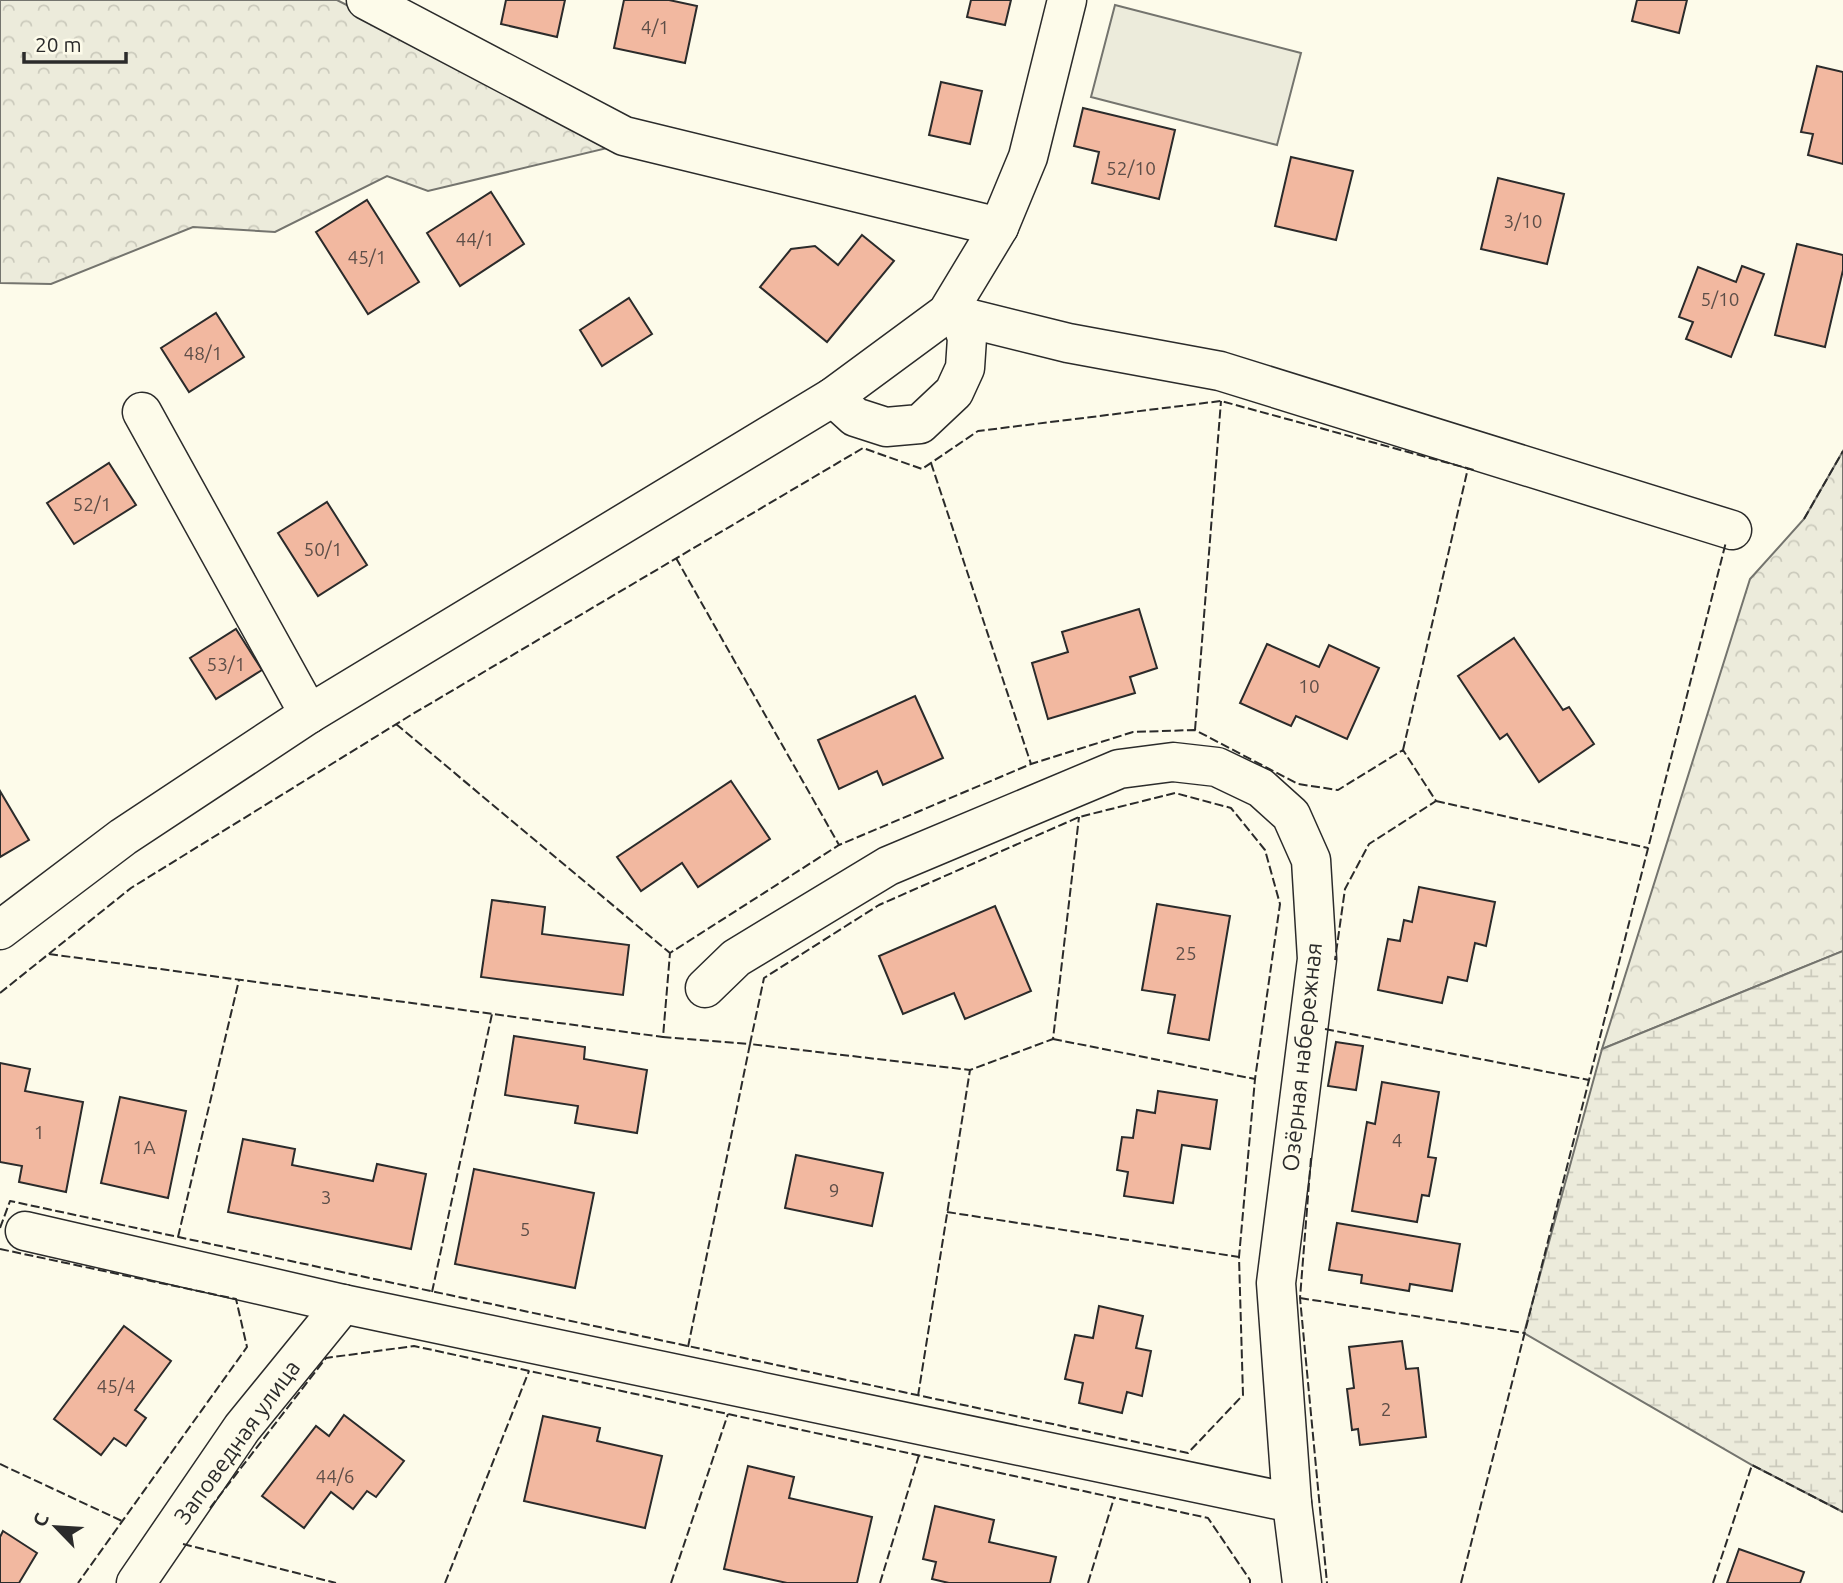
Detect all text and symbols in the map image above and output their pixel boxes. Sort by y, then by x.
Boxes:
house number: 4/1 [641,16,669,38]
scale bar [24,21,126,65]
text: 20 m [35,32,82,56]
house number: 52/10 [1106,157,1156,179]
house number: 3/10 [1503,210,1543,232]
house number: 44/1 [455,228,495,250]
house number: 45/1 [347,246,387,268]
house number: 5/10 [1700,288,1740,310]
house number: 48/1 [183,342,223,364]
house number: 52/1 [72,493,112,515]
house number: 50/1 [303,538,343,560]
house number: 53/1 [206,653,246,675]
house number: 10 [1298,675,1320,697]
street label: Озёрная набережная [1277,941,1326,1173]
house number: 25 [1175,942,1197,964]
house number: 1 [34,1121,44,1143]
house number: 4 [1392,1129,1402,1151]
house number: 1А [132,1136,156,1158]
house number: 9 [829,1179,839,1201]
house number: 3 [321,1186,331,1208]
house number: 5 [520,1218,530,1240]
street label: Заповедная улица [169,1355,304,1528]
house number: 45/4 [96,1375,136,1397]
house number: 2 [1381,1398,1391,1420]
house number: 44/6 [315,1465,355,1487]
north arrow [21,1492,91,1562]
text: С [28,1510,53,1530]

